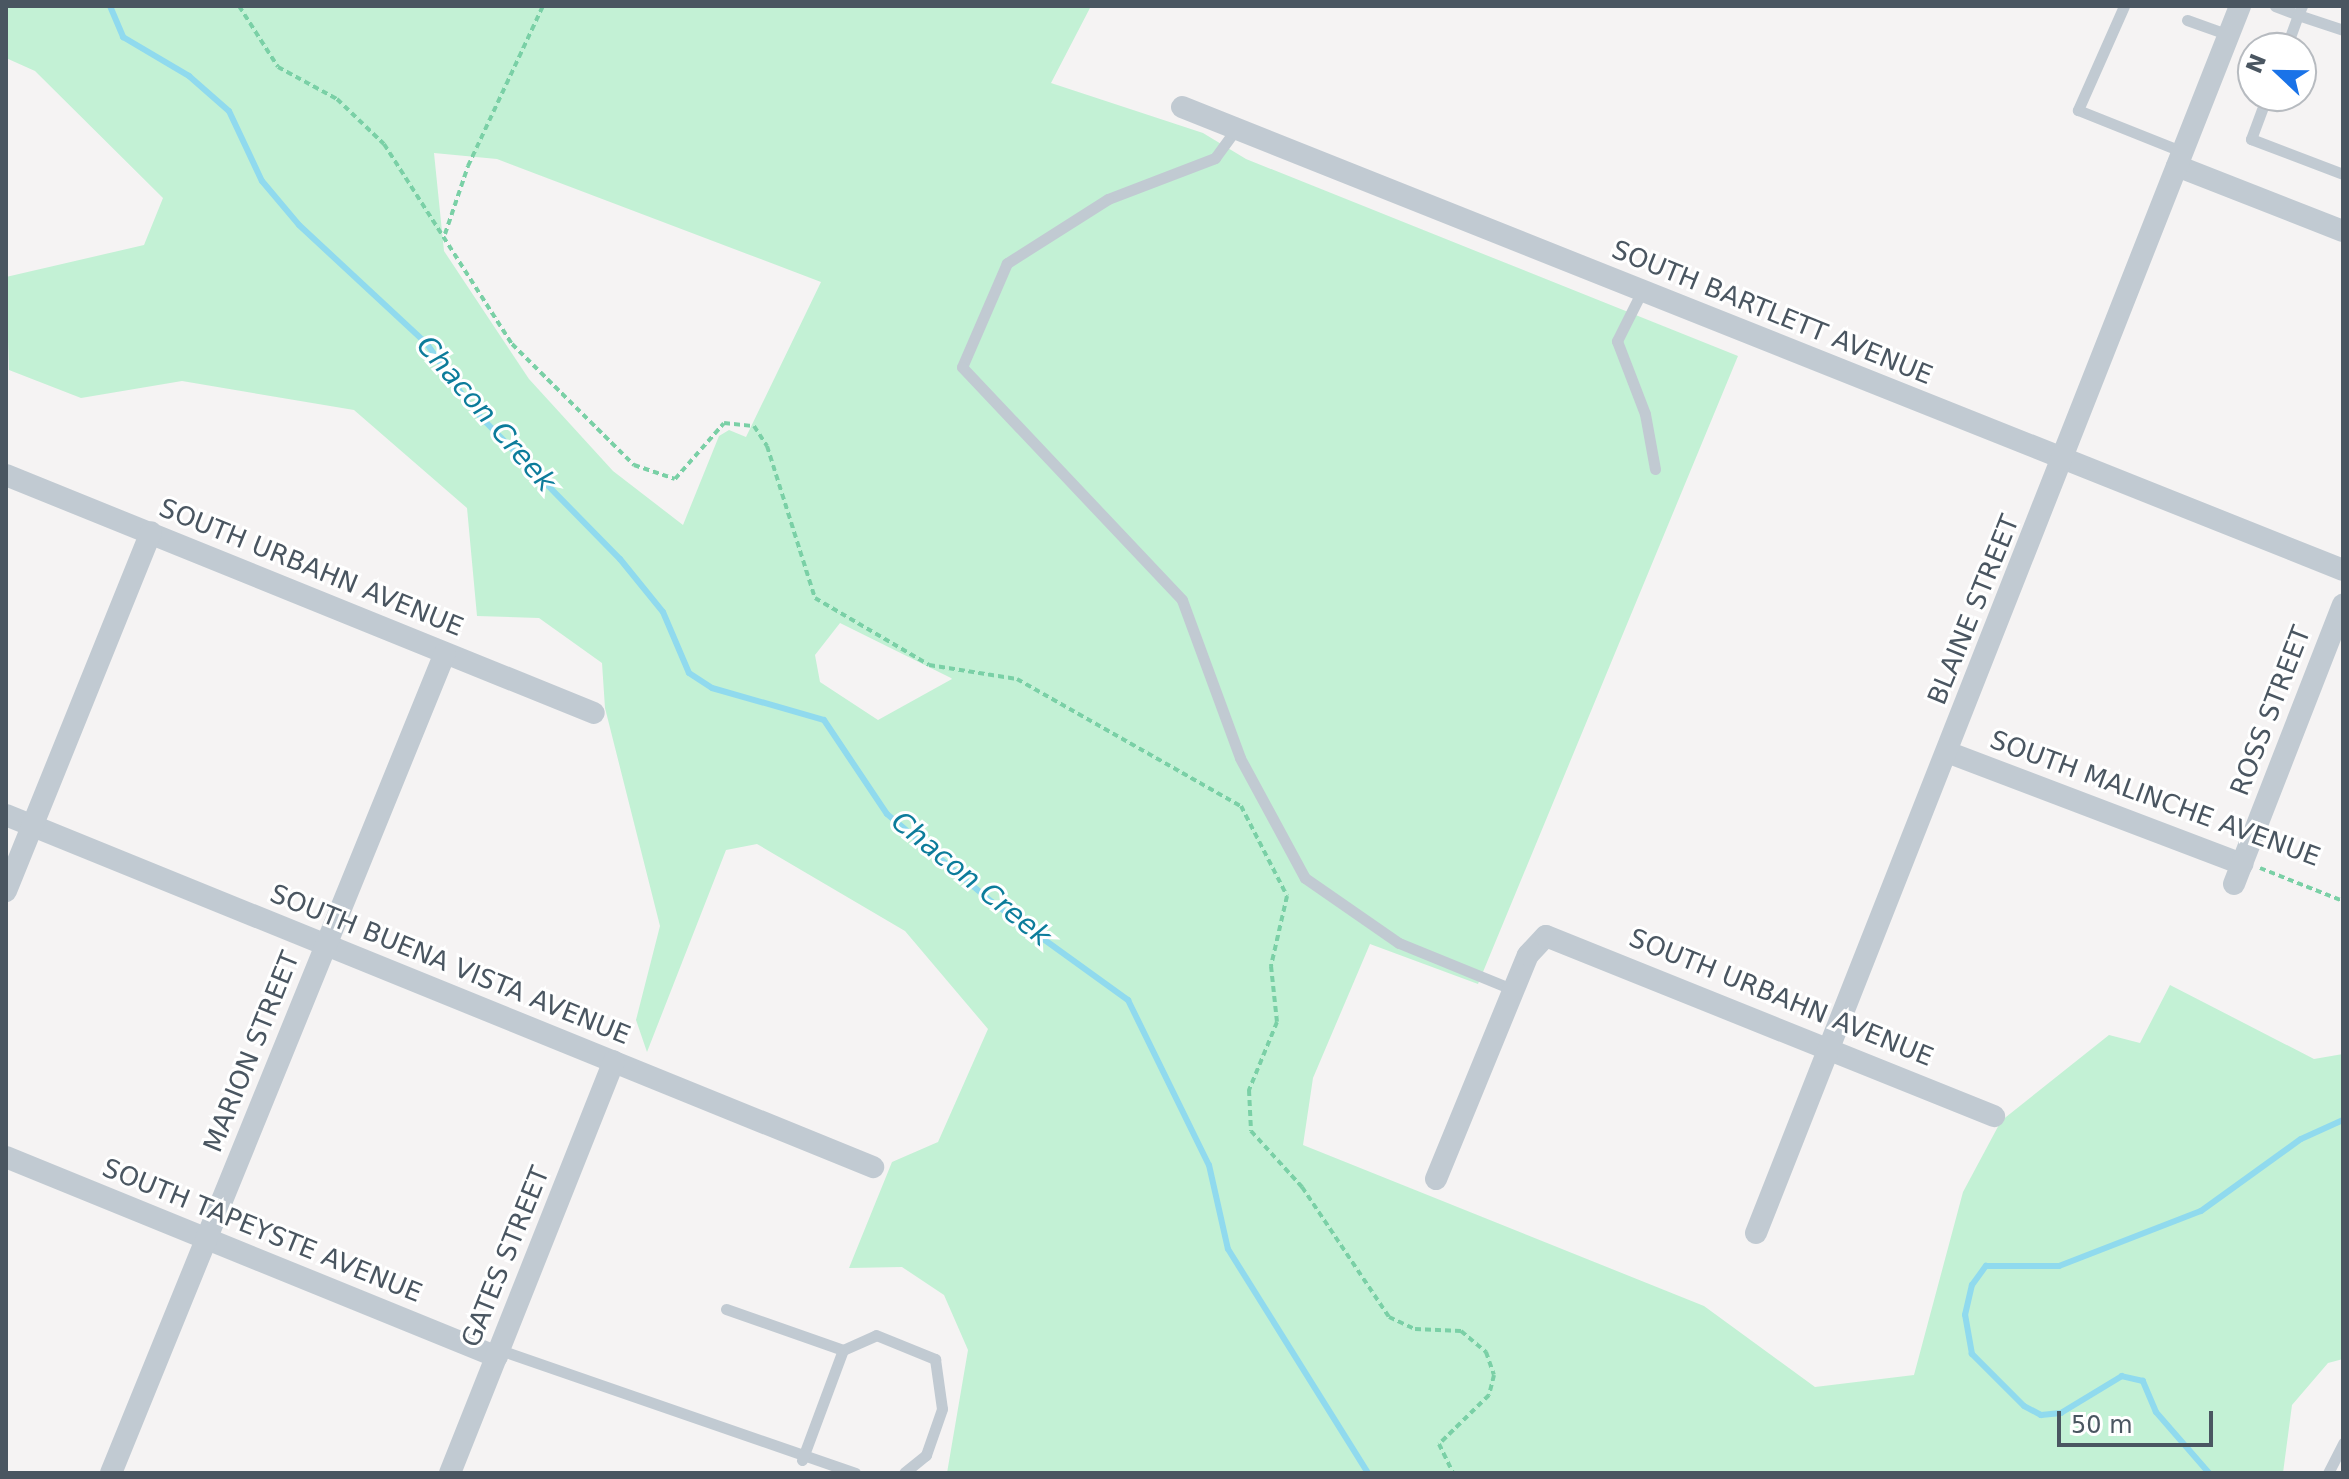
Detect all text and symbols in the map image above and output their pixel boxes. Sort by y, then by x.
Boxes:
north arrow [2237,32,2317,112]
text: N [2241,50,2271,77]
street label: SOUTH BARTLETT AVENUE [1607,234,1937,392]
water label: Chacon Creek [409,329,563,499]
street label: SOUTH URBAHN AVENUE [155,493,467,643]
street label: BLAINE STREET [1922,511,2026,709]
street label: ROSS STREET [2224,622,2318,800]
street label: SOUTH MALINCHE AVENUE [1986,725,2324,873]
water label: Chacon Creek [885,804,1057,954]
street label: SOUTH BUENA VISTA AVENUE [265,878,635,1052]
street label: SOUTH URBAHN AVENUE [1625,923,1937,1073]
street label: MARION STREET [198,947,306,1157]
street label: SOUTH TAPEYSTE AVENUE [98,1153,426,1309]
street label: GATES STREET [456,1162,556,1352]
scale bar [2061,1395,2217,1445]
text: 50 m [2071,1411,2133,1439]

